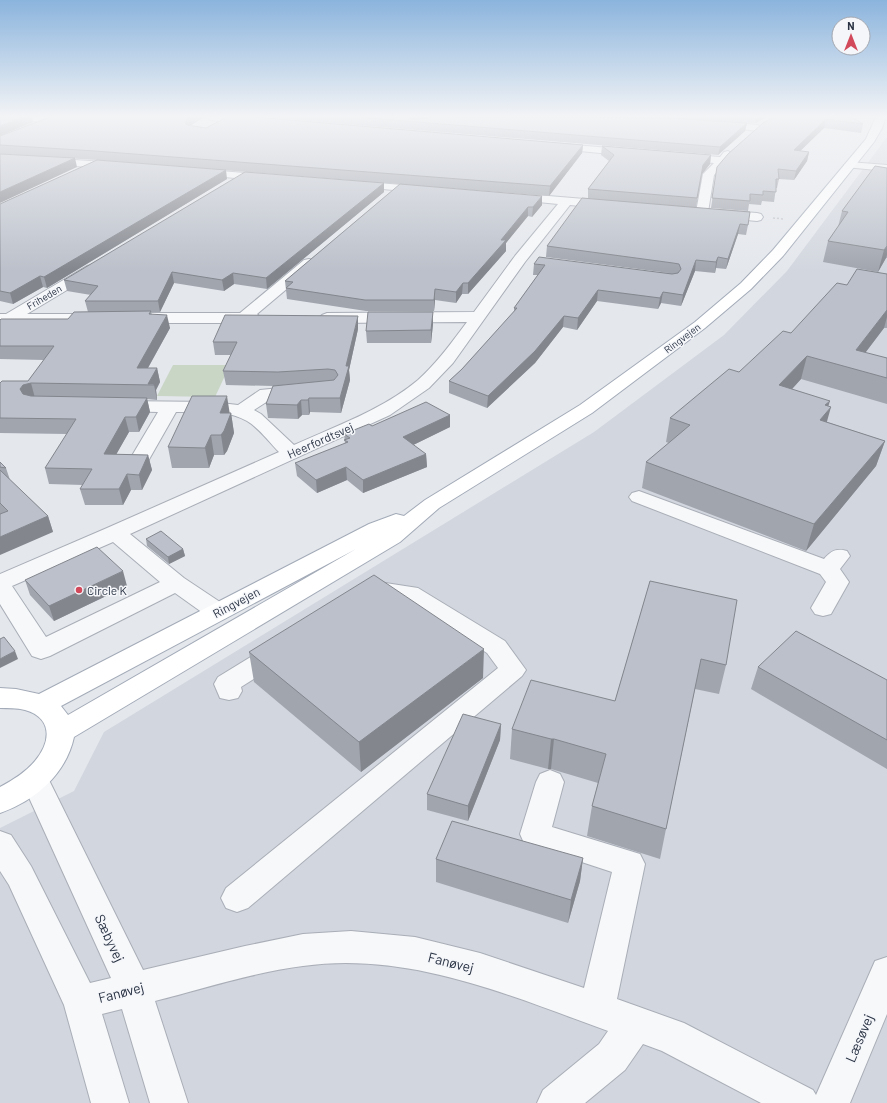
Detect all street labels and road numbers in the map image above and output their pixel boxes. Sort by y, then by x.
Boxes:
street label: Friheden [24,282,64,312]
street label: Ringvejen [661,320,703,356]
street label: Heerfordtsvej [285,419,355,461]
street label: Ringvejen [210,584,262,620]
street label: Sæbyvej [92,911,128,965]
street label: Fanøvej [426,948,476,976]
street label: Fanøvej [96,978,146,1006]
street label: Læsøvej [841,1011,877,1065]

